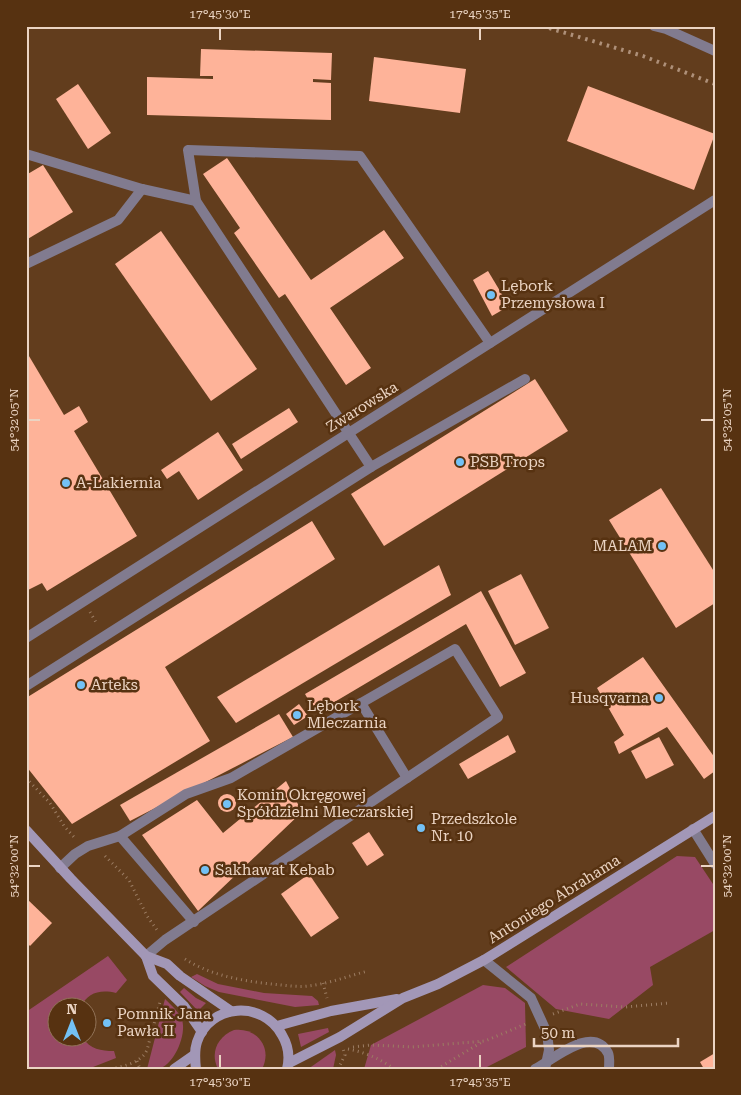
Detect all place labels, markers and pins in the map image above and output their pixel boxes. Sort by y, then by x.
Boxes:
place label: Lębork Przemysłowa I [501,277,605,312]
marker: Lębork Przemysłowa I [485,289,497,301]
place label: PSB Trops [470,453,545,471]
marker: PSB Trops [454,456,466,468]
place label: A-Lakiernia [76,474,161,492]
marker: A-Lakiernia [60,477,72,489]
place label: MALAM [593,537,652,555]
marker: MALAM [656,540,668,552]
place label: Arteks [91,676,138,694]
marker: Arteks [75,679,87,691]
place label: Husqvarna [570,689,649,707]
marker: Husqvarna [653,692,665,704]
place label: Lębork Mleczarnia [307,697,387,732]
marker: Lębork Mleczarnia [291,709,303,721]
place label: Komin Okręgowej Spółdzielni Mleczarskiej [237,786,414,821]
marker: Komin Okręgowej Spółdzielni Mleczarskiej [221,798,233,810]
place label: Przedszkole Nr. 10 [431,810,517,845]
marker: Przedszkole Nr. 10 [415,822,427,834]
place label: Sakhawat Kebab [215,861,335,879]
marker: Sakhawat Kebab [199,864,211,876]
place label: Pomnik Jana Pawła II [117,1005,211,1040]
marker: Pomnik Jana Pawła II [101,1017,113,1029]

